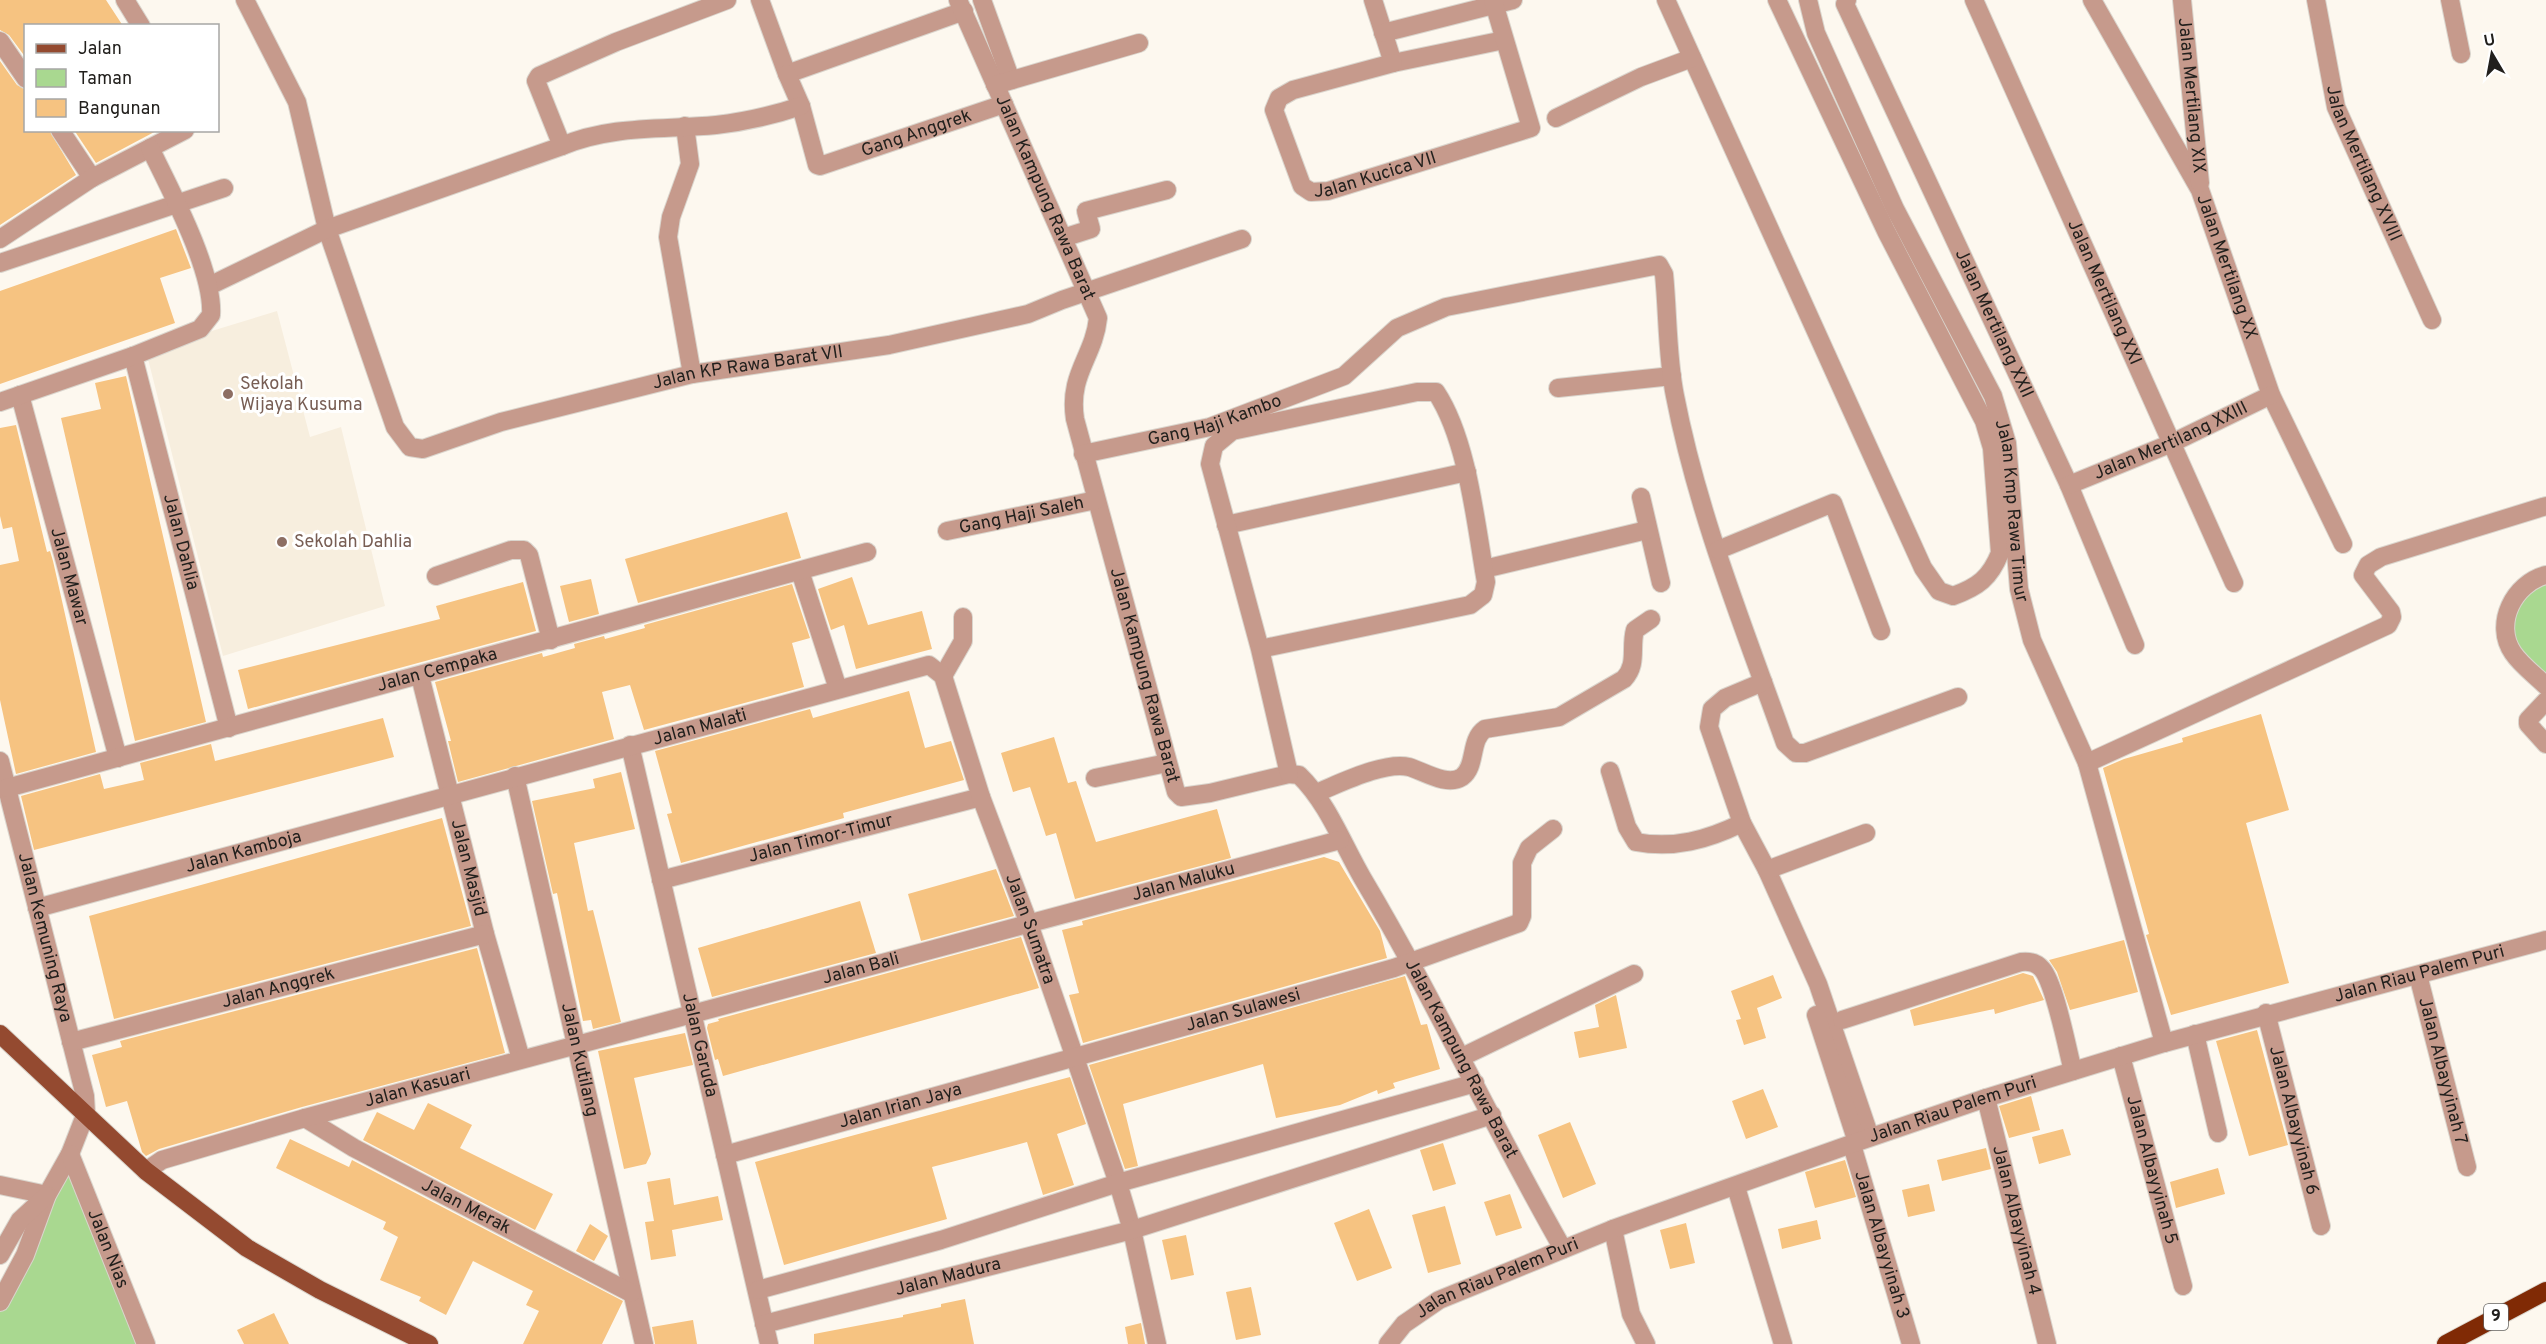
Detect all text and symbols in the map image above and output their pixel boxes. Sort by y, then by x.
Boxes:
street label: Jalan Mertilang XIX [2172,17,2211,175]
legend [24,24,219,132]
north arrow [2462,24,2522,84]
text: U [2482,30,2497,52]
text: Jalan [78,38,122,61]
text: Taman [78,68,132,91]
street label: Jalan Mertilang XVIII [2321,83,2407,245]
street label: Jalan Kampung Rawa Barat [990,91,1100,304]
text: Bangunan [78,98,161,121]
street label: Gang Anggrek [858,104,975,163]
street label: Jalan Kucica VII [1313,147,1439,203]
street label: Jalan Mertilang XX [2191,191,2262,343]
street label: Jalan Mertilang XXI [2062,216,2147,368]
street label: Jalan Mertilang XXII [1949,245,2038,402]
street label: Jalan KP Rawa Barat VII [650,340,844,395]
place label: Sekolah Wijaya Kusuma [240,373,362,417]
marker: Sekolah Wijaya Kusuma [221,387,235,401]
street label: Gang Haji Kambo [1145,389,1285,451]
street label: Jalan Mertilang XXIII [2090,396,2252,485]
street label: Jalan Kmp Rawa Timur [1989,417,2034,605]
street label: Jalan Dahlia [158,491,204,592]
street label: Gang Haji Saleh [957,491,1086,540]
street label: Jalan Mawar [45,525,93,628]
place label: Sekolah Dahlia [294,531,412,554]
marker: Sekolah Dahlia [275,535,289,549]
street label: Jalan Kampung Rawa Barat [1104,565,1185,786]
street label: Jalan Cempaka [374,643,500,697]
street label: Jalan Malati [650,704,749,751]
street label: Jalan Timor-Timur [746,809,895,868]
street label: Jalan Masjid [445,817,492,919]
street label: Jalan Kamboja [183,825,304,879]
street label: Jalan Kemuning Raya [12,850,77,1025]
street label: Jalan Maluku [1129,857,1237,907]
street label: Jalan Sumatra [1000,870,1060,987]
street label: Jalan Riau Palem Puri [2331,940,2507,1008]
street label: Jalan Bali [820,947,902,990]
street label: Jalan Kampung Rawa Barat [1399,955,1523,1163]
street label: Jalan Anggrek [219,962,337,1014]
street label: Jalan Sulawesi [1183,983,1303,1037]
street label: Jalan Garuda [676,990,723,1100]
street label: Jalan Albayyinah 7 [2413,995,2472,1147]
street label: Jalan Kutilang [555,1001,604,1119]
street label: Jalan Albayyinah 6 [2263,1043,2324,1197]
street label: Jalan Kasuari [362,1063,473,1113]
street label: Jalan Riau Palem Puri [1866,1071,2040,1149]
street label: Jalan Irian Jaya [836,1078,964,1134]
street label: Jalan Albayyinah 5 [2121,1093,2183,1247]
street label: Jalan Albayyinah 4 [1987,1143,2046,1298]
street label: Jalan Albayyinah 3 [1849,1168,1914,1321]
street label: Jalan Merak [417,1174,515,1240]
street label: Jalan Nias [82,1206,134,1292]
street label: Jalan Riau Palem Puri [1411,1233,1582,1324]
street label: Jalan Madura [893,1252,1003,1302]
road number: 9 [2484,1304,2508,1330]

